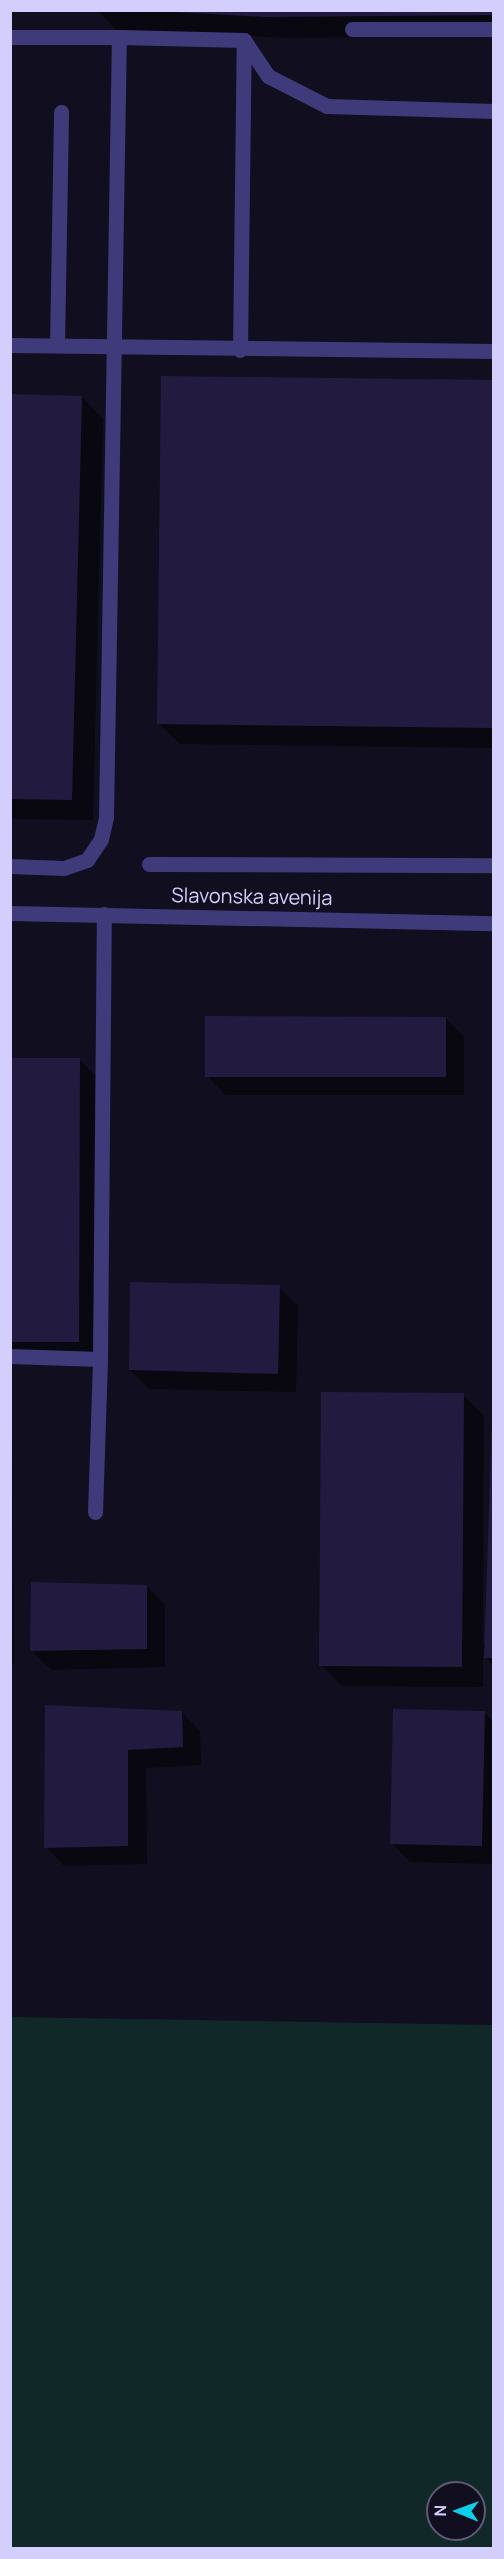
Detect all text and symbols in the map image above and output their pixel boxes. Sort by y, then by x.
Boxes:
street label: Slavonska avenija [171,883,333,909]
north arrow [426,2481,486,2541]
text: N [429,2505,451,2517]

